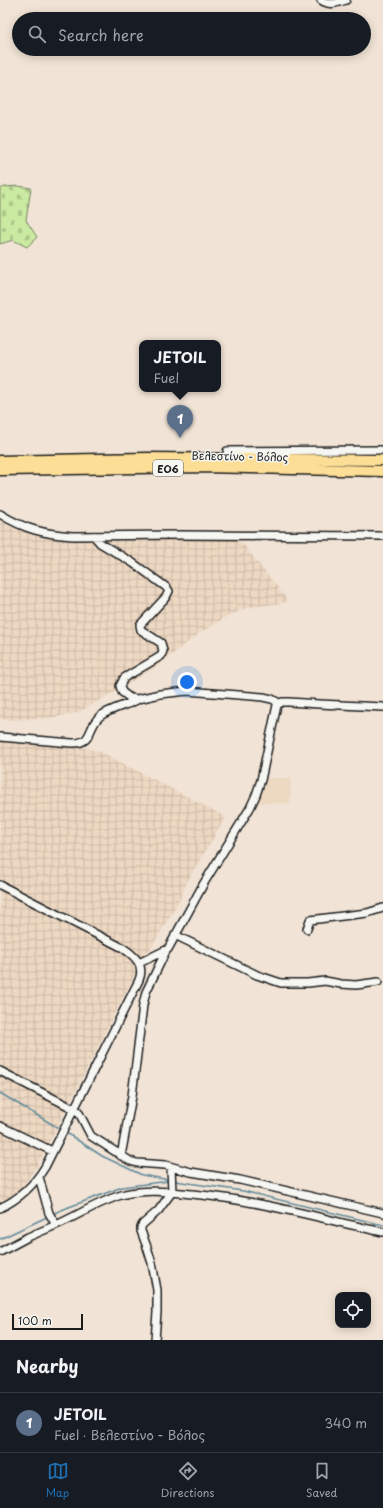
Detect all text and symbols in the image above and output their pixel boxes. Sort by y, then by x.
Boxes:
search box [12,12,371,56]
icon: search [26,23,48,45]
text: Search here [58,23,144,46]
popup [139,340,221,392]
text: JETOIL [154,345,206,368]
text: Fuel [154,368,179,387]
pin: 1 [167,405,193,438]
street label: Βελεστίνο - Βόλος [192,447,289,465]
road number: ΕΟ6 [153,460,183,476]
your location [177,672,197,692]
map controls [335,1292,371,1328]
button: locate [335,1292,371,1328]
scale bar [12,1312,83,1331]
text: 100 m [18,1312,52,1329]
text: Nearby [16,1353,78,1379]
text: JETOIL [54,1402,107,1425]
text: 1 [26,1413,32,1432]
text: 340 m [324,1413,367,1432]
text: Fuel · Βελεστίνο - Βόλος [54,1425,205,1444]
tab: Map [46,1460,69,1501]
tab: Directions [161,1460,214,1501]
tab: Saved [306,1460,337,1501]

